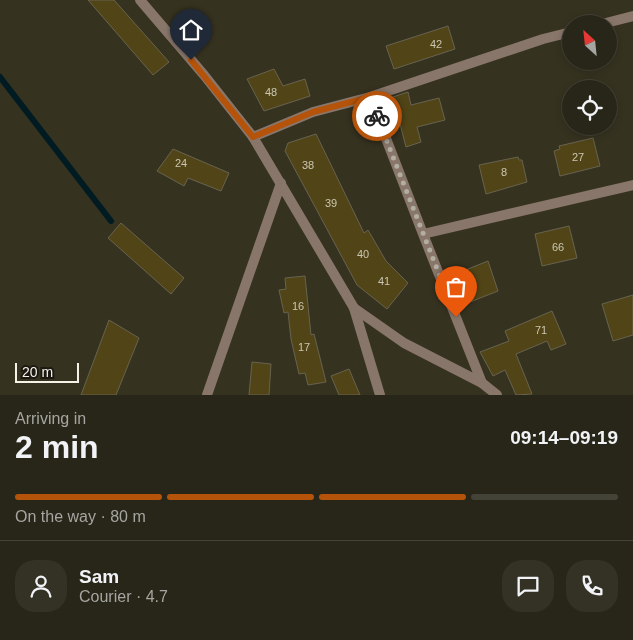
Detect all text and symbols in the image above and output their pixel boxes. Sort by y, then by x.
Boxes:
pin [170,9,212,60]
north arrow [562,15,618,70]
map controls [562,15,617,135]
icon: home [177,16,205,44]
house number: 42 [430,38,442,50]
button: locate [562,80,617,135]
house number: 48 [265,86,277,98]
courier [352,91,402,141]
icon: bike [363,102,391,130]
house number: 27 [572,151,584,163]
house number: 24 [175,157,187,169]
house number: 38 [302,159,314,171]
house number: 8 [501,166,507,178]
house number: 39 [325,197,337,209]
house number: 66 [552,241,564,253]
house number: 40 [357,248,369,260]
pin [435,266,477,317]
icon: bag [442,273,470,301]
house number: 41 [378,275,390,287]
house number: 16 [292,300,304,312]
house number: 71 [535,324,547,336]
house number: 17 [298,341,310,353]
scale bar [15,360,79,383]
text: 20 m [22,364,53,380]
text: Arriving in [15,410,86,427]
text: 09:14–09:19 [510,427,618,448]
text: 2 min [15,429,99,465]
text: On the way · 80 m [15,508,146,525]
button: person [15,560,67,612]
button: chat [502,560,554,612]
button: phone [566,560,618,612]
text: Sam [79,566,119,587]
text: Courier · 4.7 [79,588,168,605]

